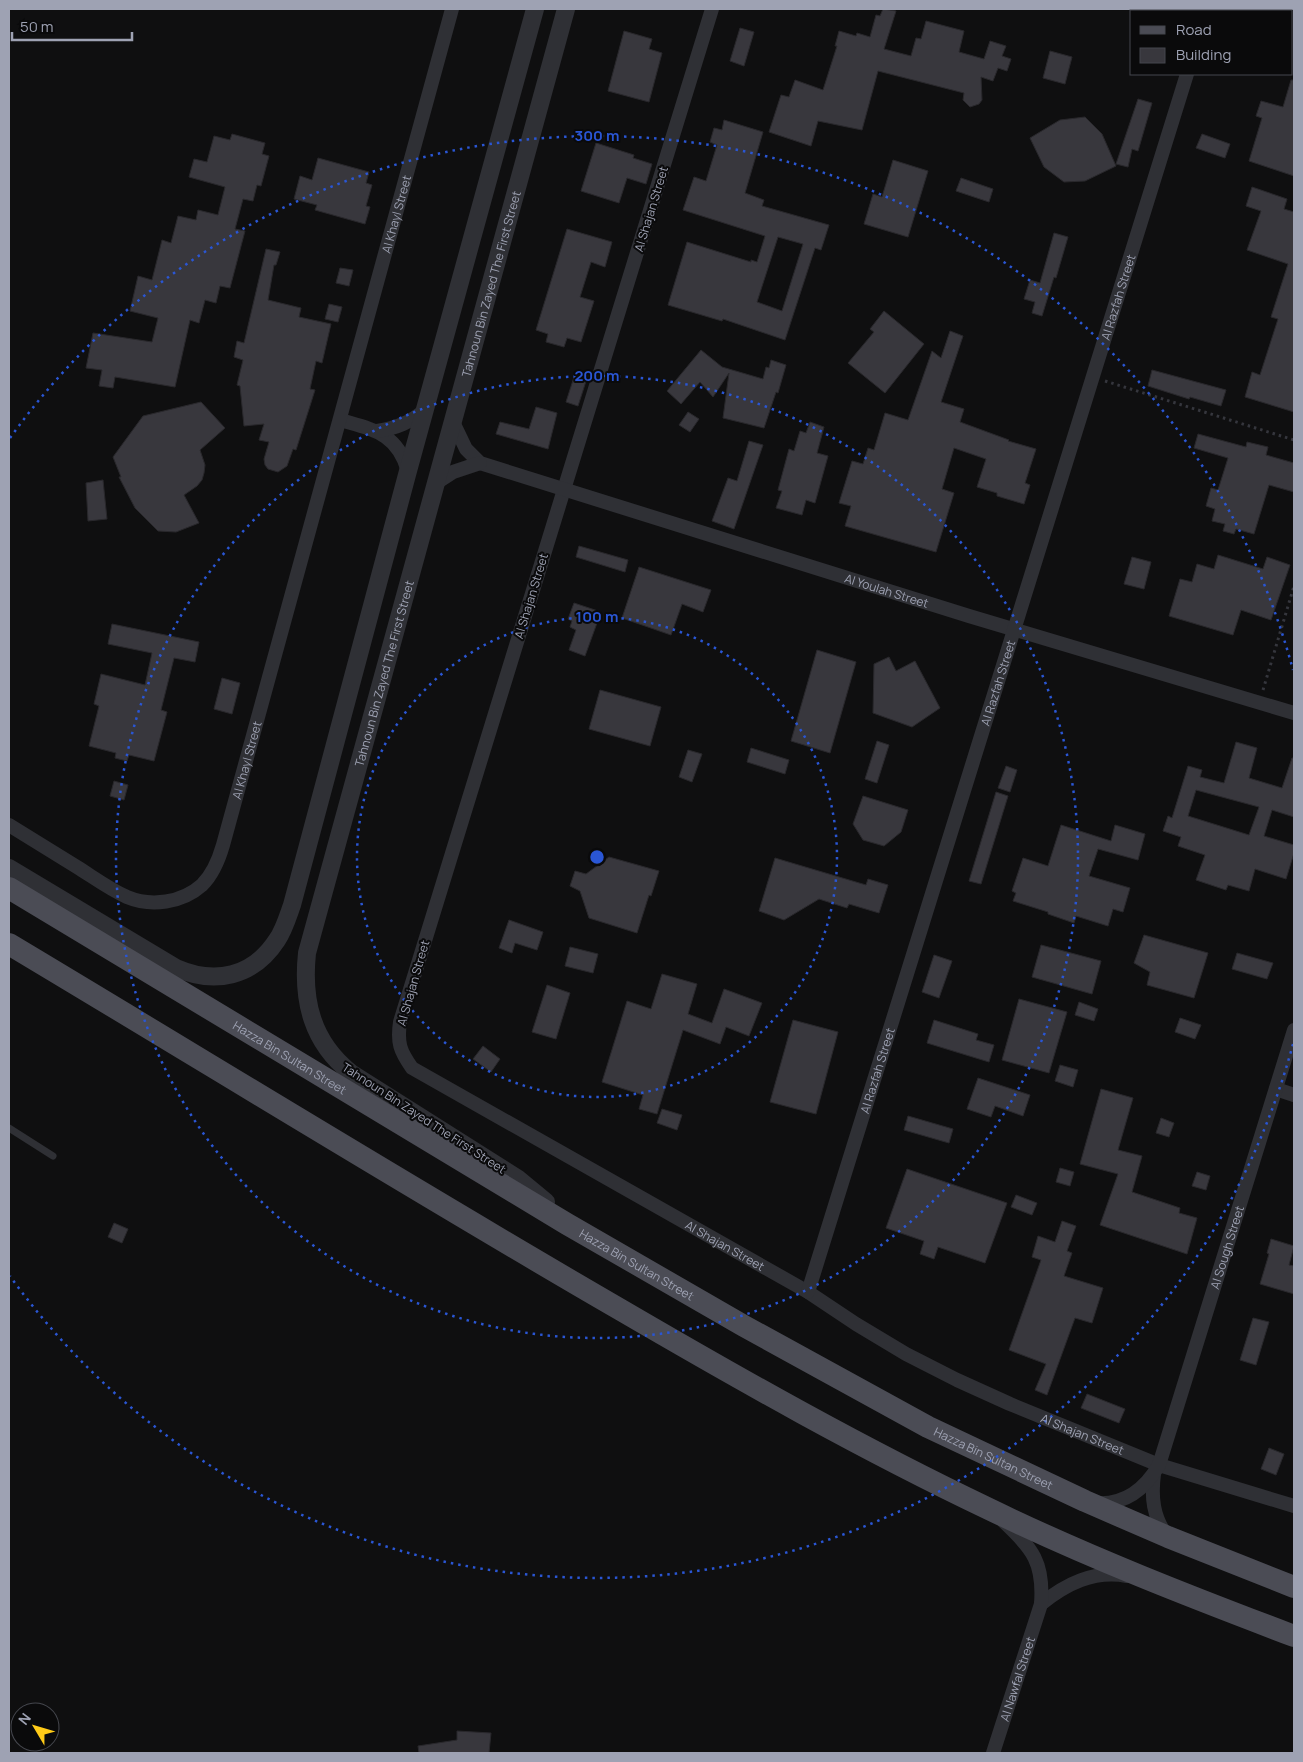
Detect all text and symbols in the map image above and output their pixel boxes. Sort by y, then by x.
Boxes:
scale bar [12,10,132,42]
legend [1130,10,1293,75]
text: 50 m [20,16,54,37]
text: Road [1176,19,1212,40]
text: Building [1176,44,1231,65]
text: 300 m [575,125,619,146]
street label: Al Shajan Street [630,164,672,254]
street label: Al Khayl Street [377,173,415,255]
street label: Tahnoun Bin Zayed The First Street [457,189,524,379]
street label: Al Razfah Street [1096,252,1139,342]
text: 200 m [574,365,620,386]
street label: Al Shajan Street [510,551,552,641]
street label: Al Youlah Street [843,569,931,611]
street label: Tahnoun Bin Zayed The First Street [350,578,417,768]
text: 100 m [576,606,618,627]
street label: Al Razfah Street [976,638,1019,728]
street label: Al Khayl Street [228,719,265,801]
centre of rings [588,848,606,866]
street label: Al Shajan Street [393,938,433,1028]
street label: Hazza Bin Sultan Street [230,1016,350,1098]
street label: Al Razfah Street [856,1025,898,1116]
street label: Tahnoun Bin Zayed The First Street [339,1059,509,1178]
street label: Al Sough Street [1206,1203,1248,1291]
street label: Al Shajan Street [682,1216,768,1274]
street label: Hazza Bin Sultan Street [576,1225,697,1304]
street label: Al Shajan Street [1038,1409,1127,1458]
street label: Hazza Bin Sultan Street [931,1423,1056,1493]
street label: Al Nawfal Street [995,1634,1039,1723]
north arrow [10,1702,60,1752]
text: N [14,1709,35,1729]

